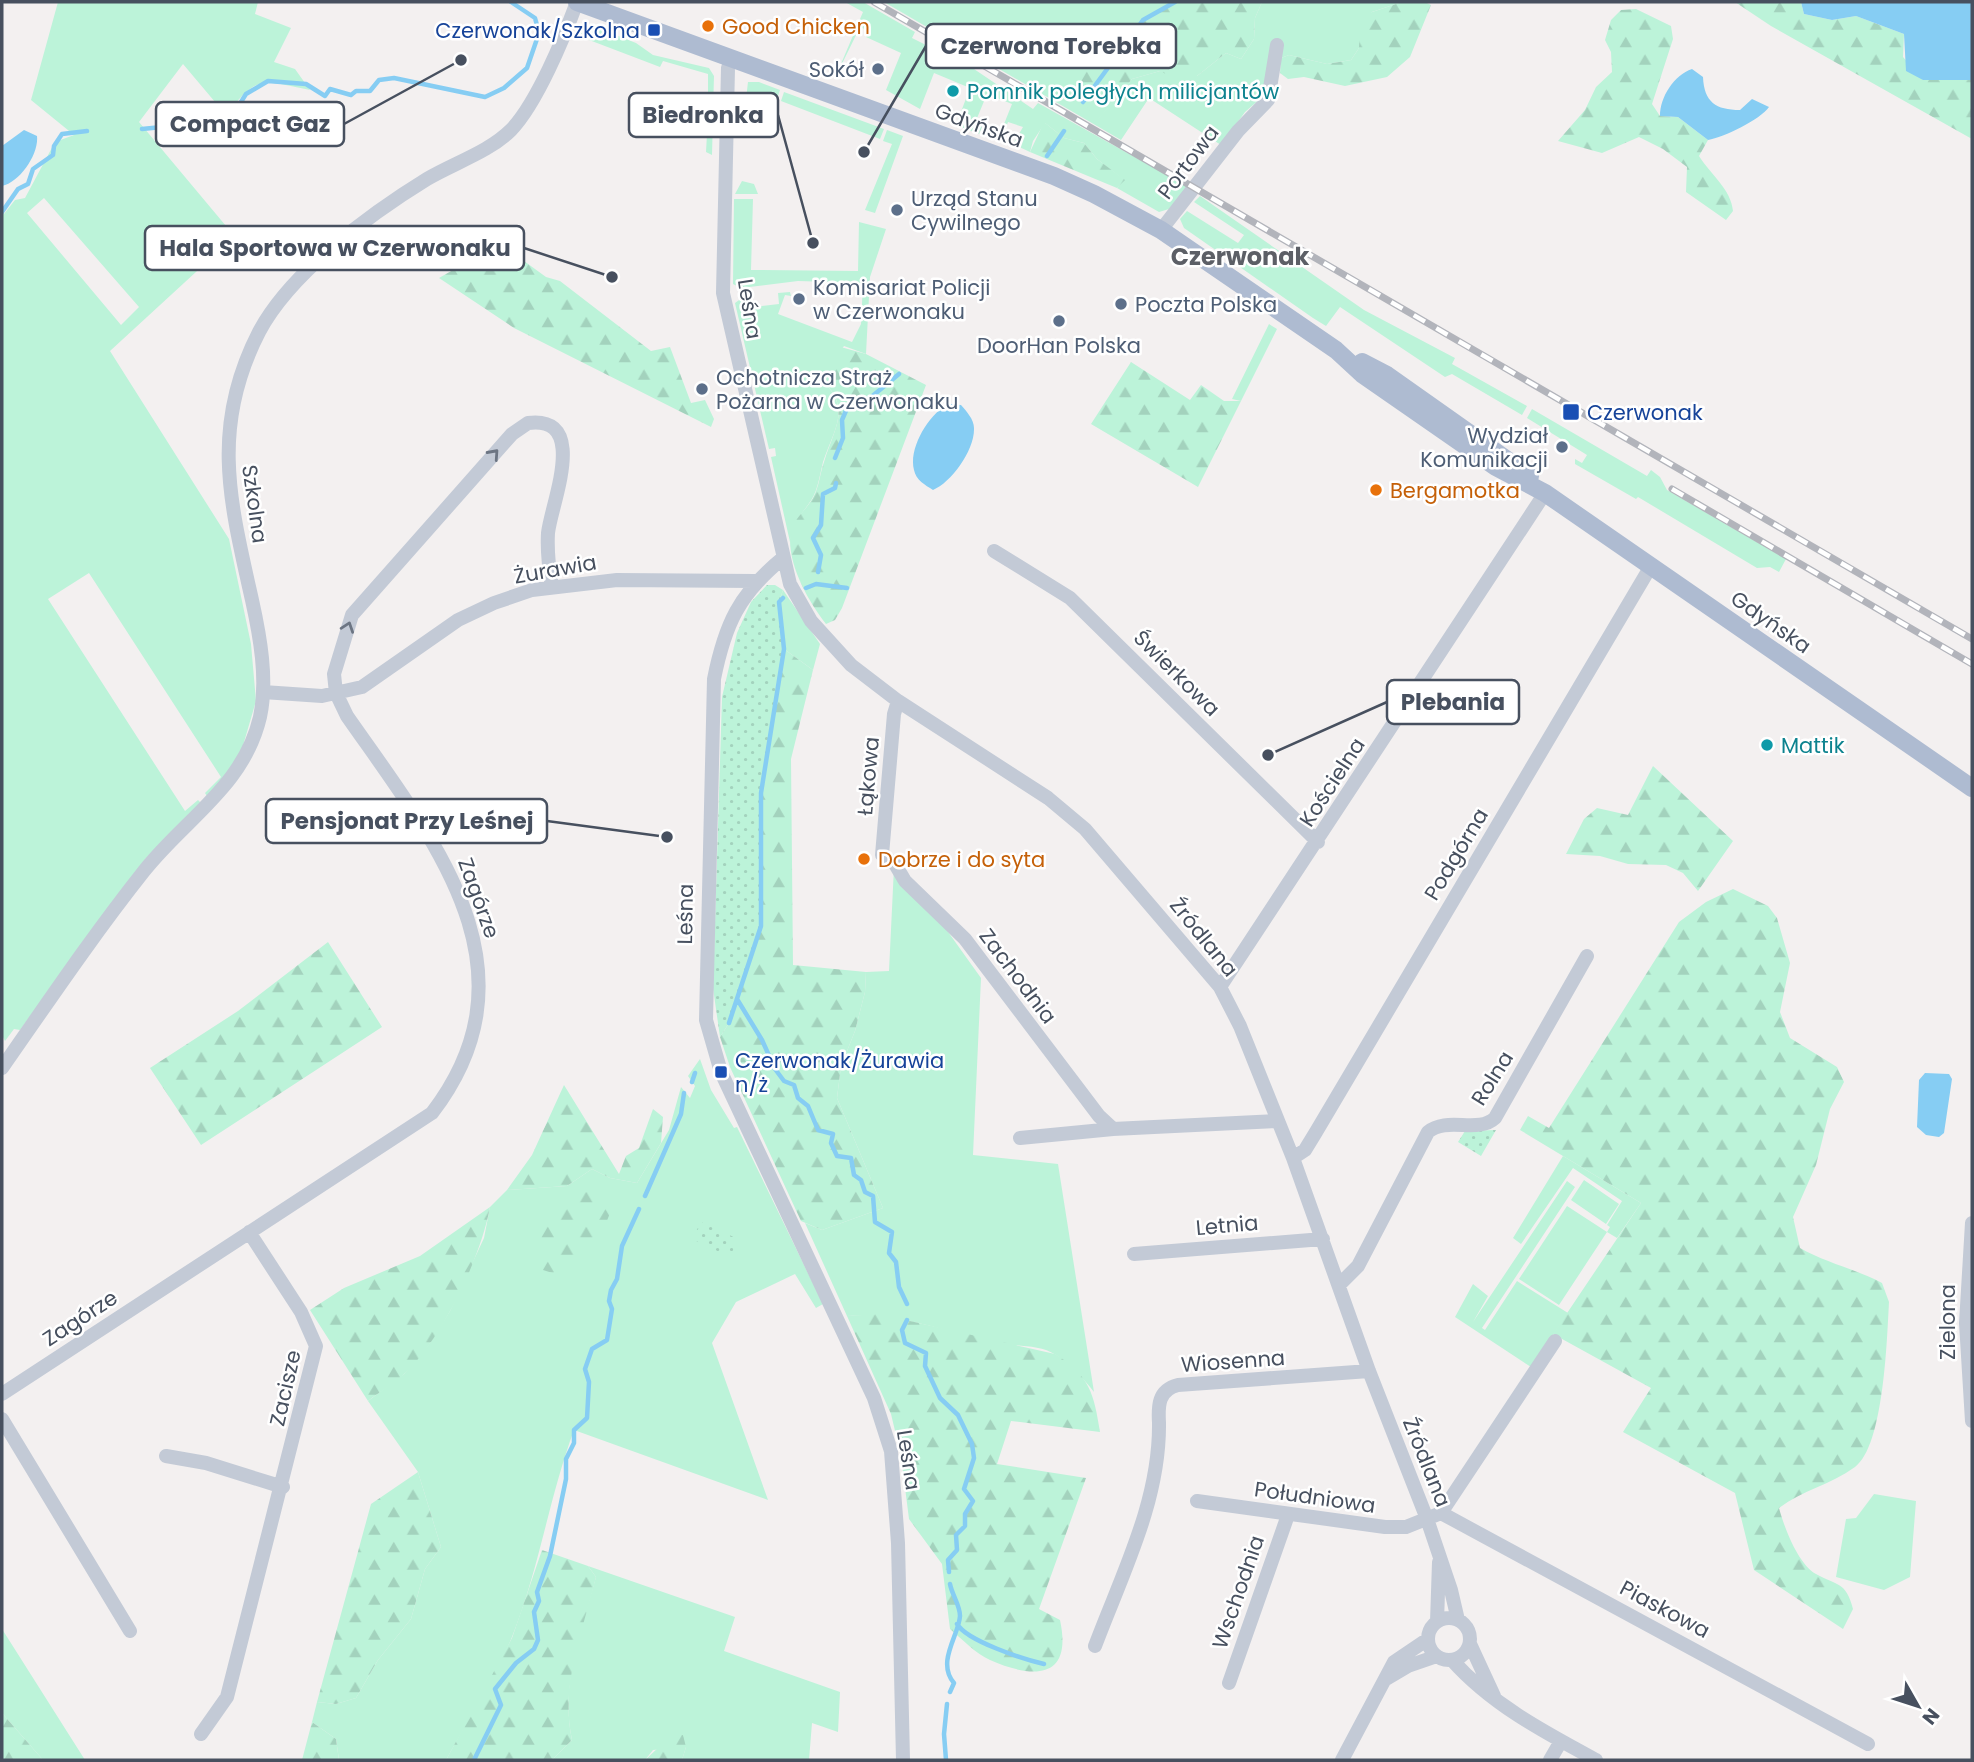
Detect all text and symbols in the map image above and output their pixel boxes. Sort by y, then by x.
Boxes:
place label: Good Chicken [722,12,870,41]
place label: Czerwonak/Szkolna [435,16,640,45]
marker: Good Chicken [700,18,716,34]
marker: Czerwonak/Szkolna [646,22,662,38]
callout: Czerwona Torebka [926,24,1176,68]
text: Czerwona Torebka [940,30,1162,62]
place label: Sokół [809,55,865,84]
marker: Sokół [870,61,886,77]
place label: Pomnik poległych milicjantów [967,77,1279,106]
marker: Pomnik poległych milicjantów [945,83,961,99]
callout: Biedronka [629,93,778,137]
street label: Gdyńska [931,96,1027,154]
text: Biedronka [642,99,764,131]
callout: Compact Gaz [156,102,344,146]
text: Compact Gaz [170,108,330,140]
street label: Portowa [1151,119,1225,205]
place label: Urząd Stanu Cywilnego [911,184,1038,237]
marker: Urząd Stanu Cywilnego [889,202,905,218]
callout: Hala Sportowa w Czerwonaku [145,226,524,270]
text: Hala Sportowa w Czerwonaku [159,232,511,264]
district label: Czerwonak [1171,240,1309,273]
place label: Komisariat Policji w Czerwonaku [813,273,990,326]
street label: Leśna [731,277,769,341]
place label: Poczta Polska [1135,290,1277,319]
marker: Komisariat Policji w Czerwonaku [791,291,807,307]
marker: Poczta Polska [1113,296,1129,312]
marker: DoorHan Polska [1051,313,1067,329]
place label: DoorHan Polska [977,331,1141,360]
place label: Ochotnicza Straż Pożarna w Czerwonaku [716,363,958,416]
marker: Ochotnicza Straż Pożarna w Czerwonaku [694,381,710,397]
place label: Czerwonak [1587,398,1703,427]
marker: Czerwonak [1561,402,1581,422]
place label: Wydział Komunikacji [1420,421,1549,474]
marker: Wydział Komunikacji [1554,439,1570,455]
one-way arrow [486,449,498,462]
street label: Szkolna [235,463,275,545]
place label: Bergamotka [1390,476,1520,505]
marker: Bergamotka [1368,482,1384,498]
street label: Żurawia [511,547,599,591]
street label: Gdyńska [1725,584,1817,660]
one-way arrow [340,621,354,633]
street label: Świerkowa [1127,623,1227,723]
callout: Plebania [1387,680,1519,724]
text: Plebania [1401,686,1505,718]
place label: Mattik [1781,731,1845,760]
street label: Kościelna [1292,732,1372,832]
street label: Łąkowa [850,735,886,817]
marker: Mattik [1759,737,1775,753]
callout: Pensjonat Przy Leśnej [266,799,547,843]
street label: Podgórna [1417,802,1495,906]
text: Pensjonat Przy Leśnej [280,805,534,837]
place label: Dobrze i do syta [878,845,1045,874]
marker: Dobrze i do syta [856,851,872,867]
street label: Zagórze [451,854,507,942]
street label: Leśna [670,883,700,945]
street label: Źródlana [1163,891,1245,983]
street label: Zachodnia [973,922,1063,1030]
street label: Rolna [1464,1045,1520,1111]
place label: Czerwonak/Żurawia n/ż [735,1046,944,1099]
marker: Czerwonak/Żurawia n/ż [713,1064,729,1080]
street label: Letnia [1195,1208,1259,1242]
street label: Zagórze [37,1283,123,1353]
street label: Zielona [1933,1284,1962,1360]
street label: Wiosenna [1180,1343,1286,1379]
street label: Zacisze [262,1347,308,1429]
street label: Źródlana [1396,1413,1458,1511]
street label: Leśna [890,1428,928,1492]
street label: Południowa [1253,1474,1377,1520]
street label: Wschodnia [1205,1531,1271,1653]
street label: Piaskowa [1615,1573,1715,1645]
north arrow [1883,1671,1953,1741]
text: N [1916,1702,1946,1730]

